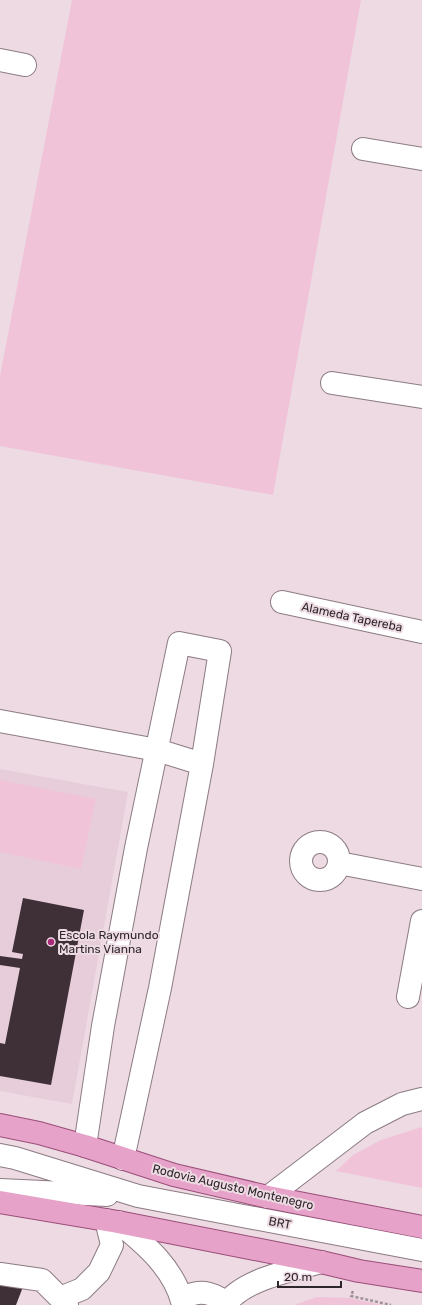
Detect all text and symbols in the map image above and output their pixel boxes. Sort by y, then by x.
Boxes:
street label: Alameda Tapereba [300,599,404,635]
place label: Escola Raymundo Martins Vianna [59,928,159,956]
marker: Escola Raymundo Martins Vianna [46,937,56,947]
street label: Rodovia Augusto Montenegro [151,1162,315,1212]
street label: BRT [268,1214,293,1232]
scale bar [278,1263,341,1289]
text: 20 m [284,1270,312,1284]

